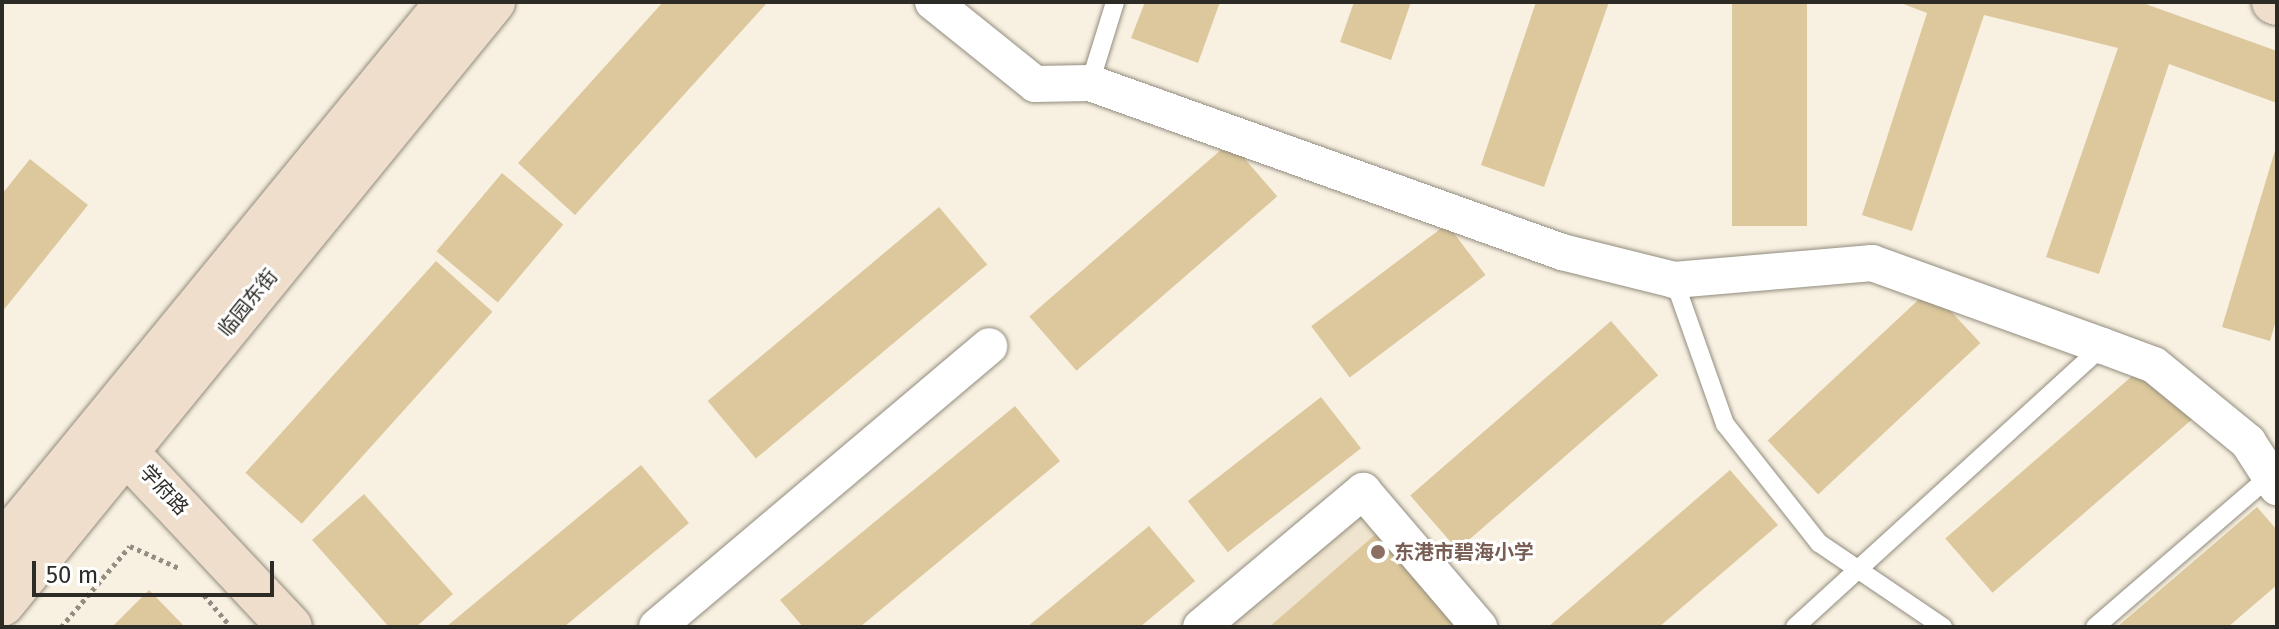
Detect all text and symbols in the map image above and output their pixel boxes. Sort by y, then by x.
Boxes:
street label: 临园东街 [214,264,282,342]
street label: 学府路 [135,460,193,520]
place label: 东港市碧海小学 [1394,540,1534,564]
marker: 东港市碧海小学 [1369,543,1387,561]
scale bar [36,545,278,595]
text: 50 m [46,561,98,589]

